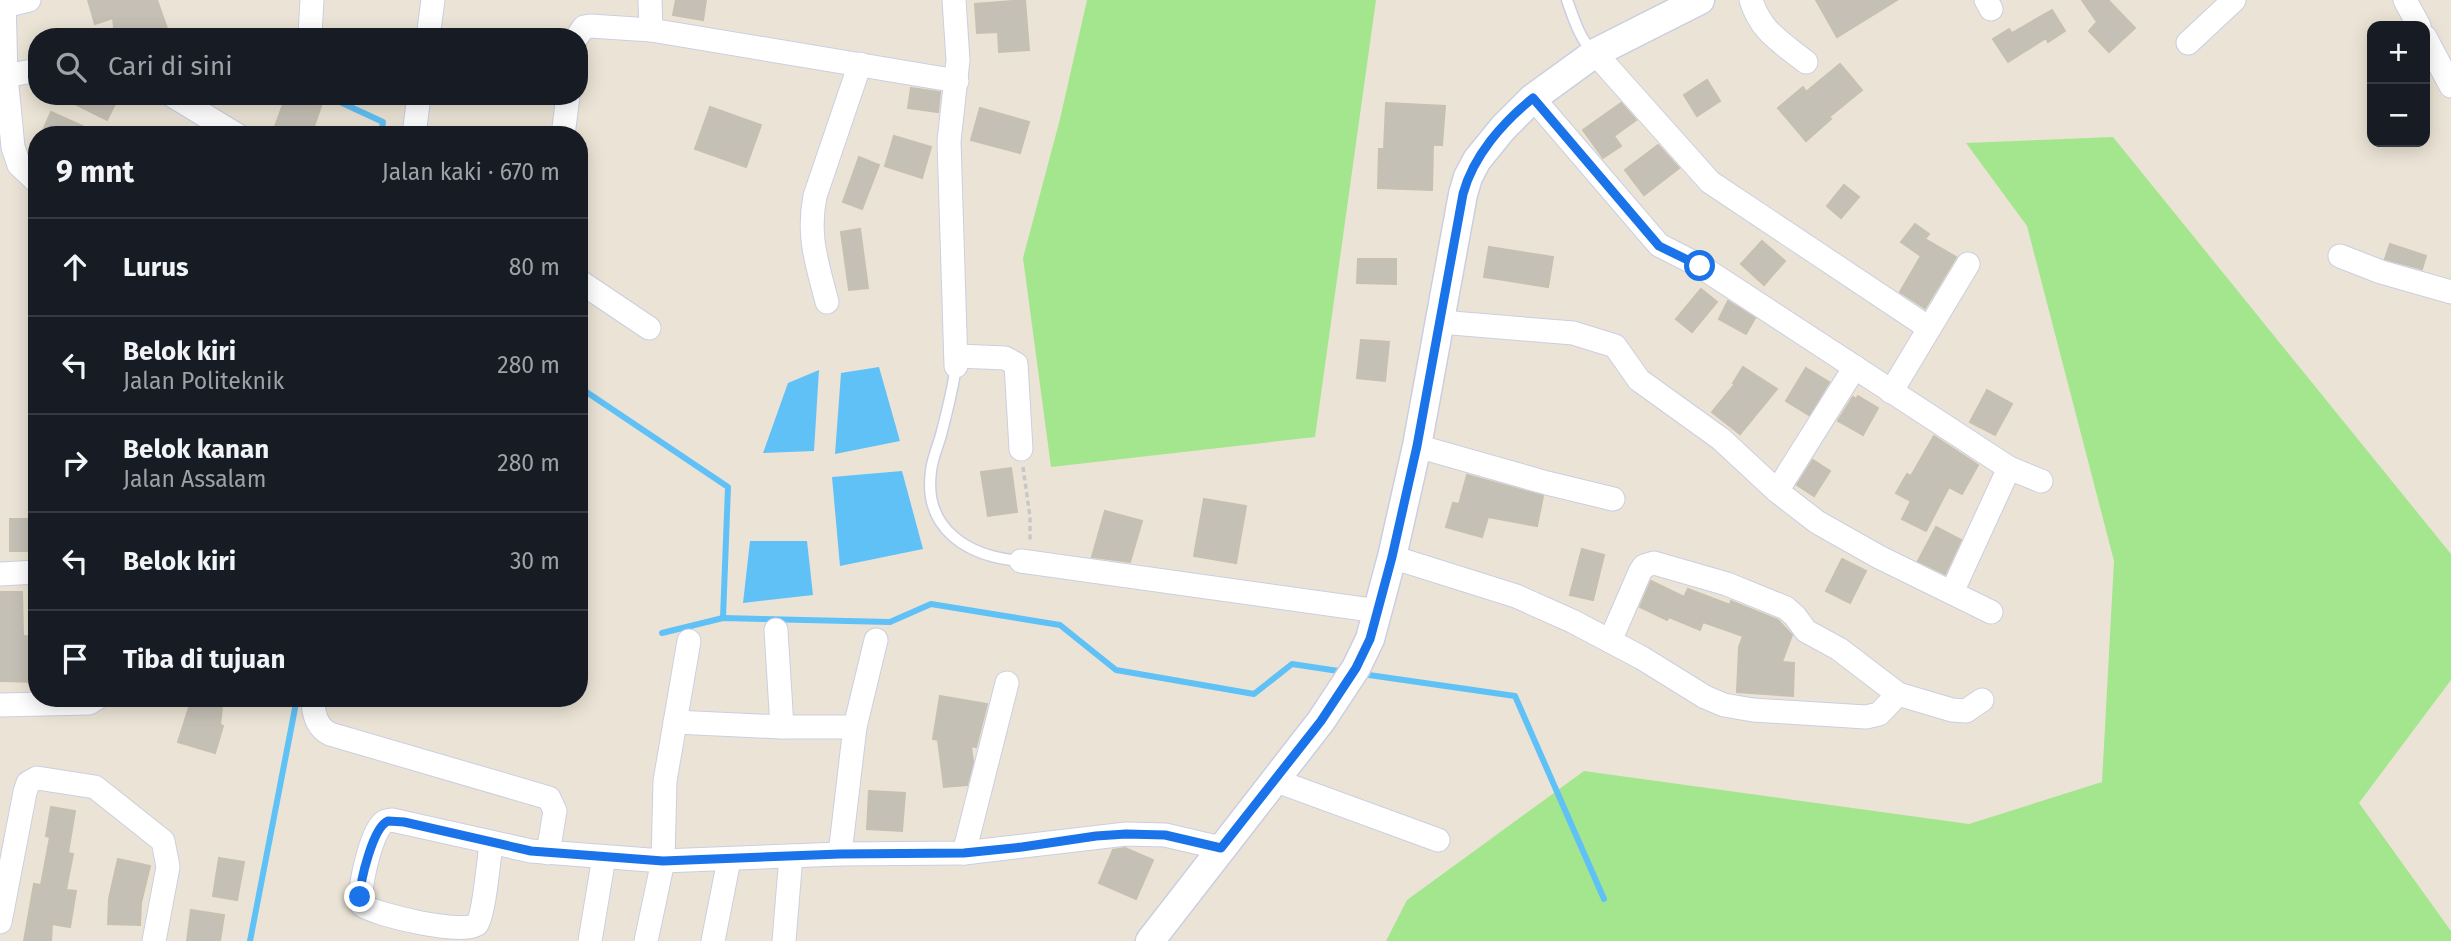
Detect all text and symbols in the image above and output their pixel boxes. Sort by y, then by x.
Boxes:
map controls [2367,21,2430,147]
button: + [2367,21,2430,84]
search box [28,28,588,105]
icon: search [52,48,90,86]
text: Cari di sini [108,51,233,82]
button: − [2367,84,2430,147]
text: 9 mnt [56,154,134,190]
text: Jalan kaki · 670 m [382,158,560,186]
icon: ahead [56,248,94,286]
route start [1684,250,1715,281]
text: Lurus [123,252,189,283]
text: 80 m [509,253,560,281]
text: Belok kiri [123,336,236,367]
icon: left [56,346,94,384]
text: 280 m [497,351,560,379]
text: Jalan Politeknik [123,367,284,395]
text: Belok kanan [123,434,269,465]
icon: right [56,444,94,482]
text: 280 m [497,449,560,477]
text: Jalan Assalam [123,465,266,493]
icon: left [56,542,94,580]
text: Belok kiri [123,546,236,577]
text: 30 m [510,547,560,575]
icon: arrive [56,640,94,678]
text: Tiba di tujuan [123,644,285,675]
route end [344,881,375,912]

